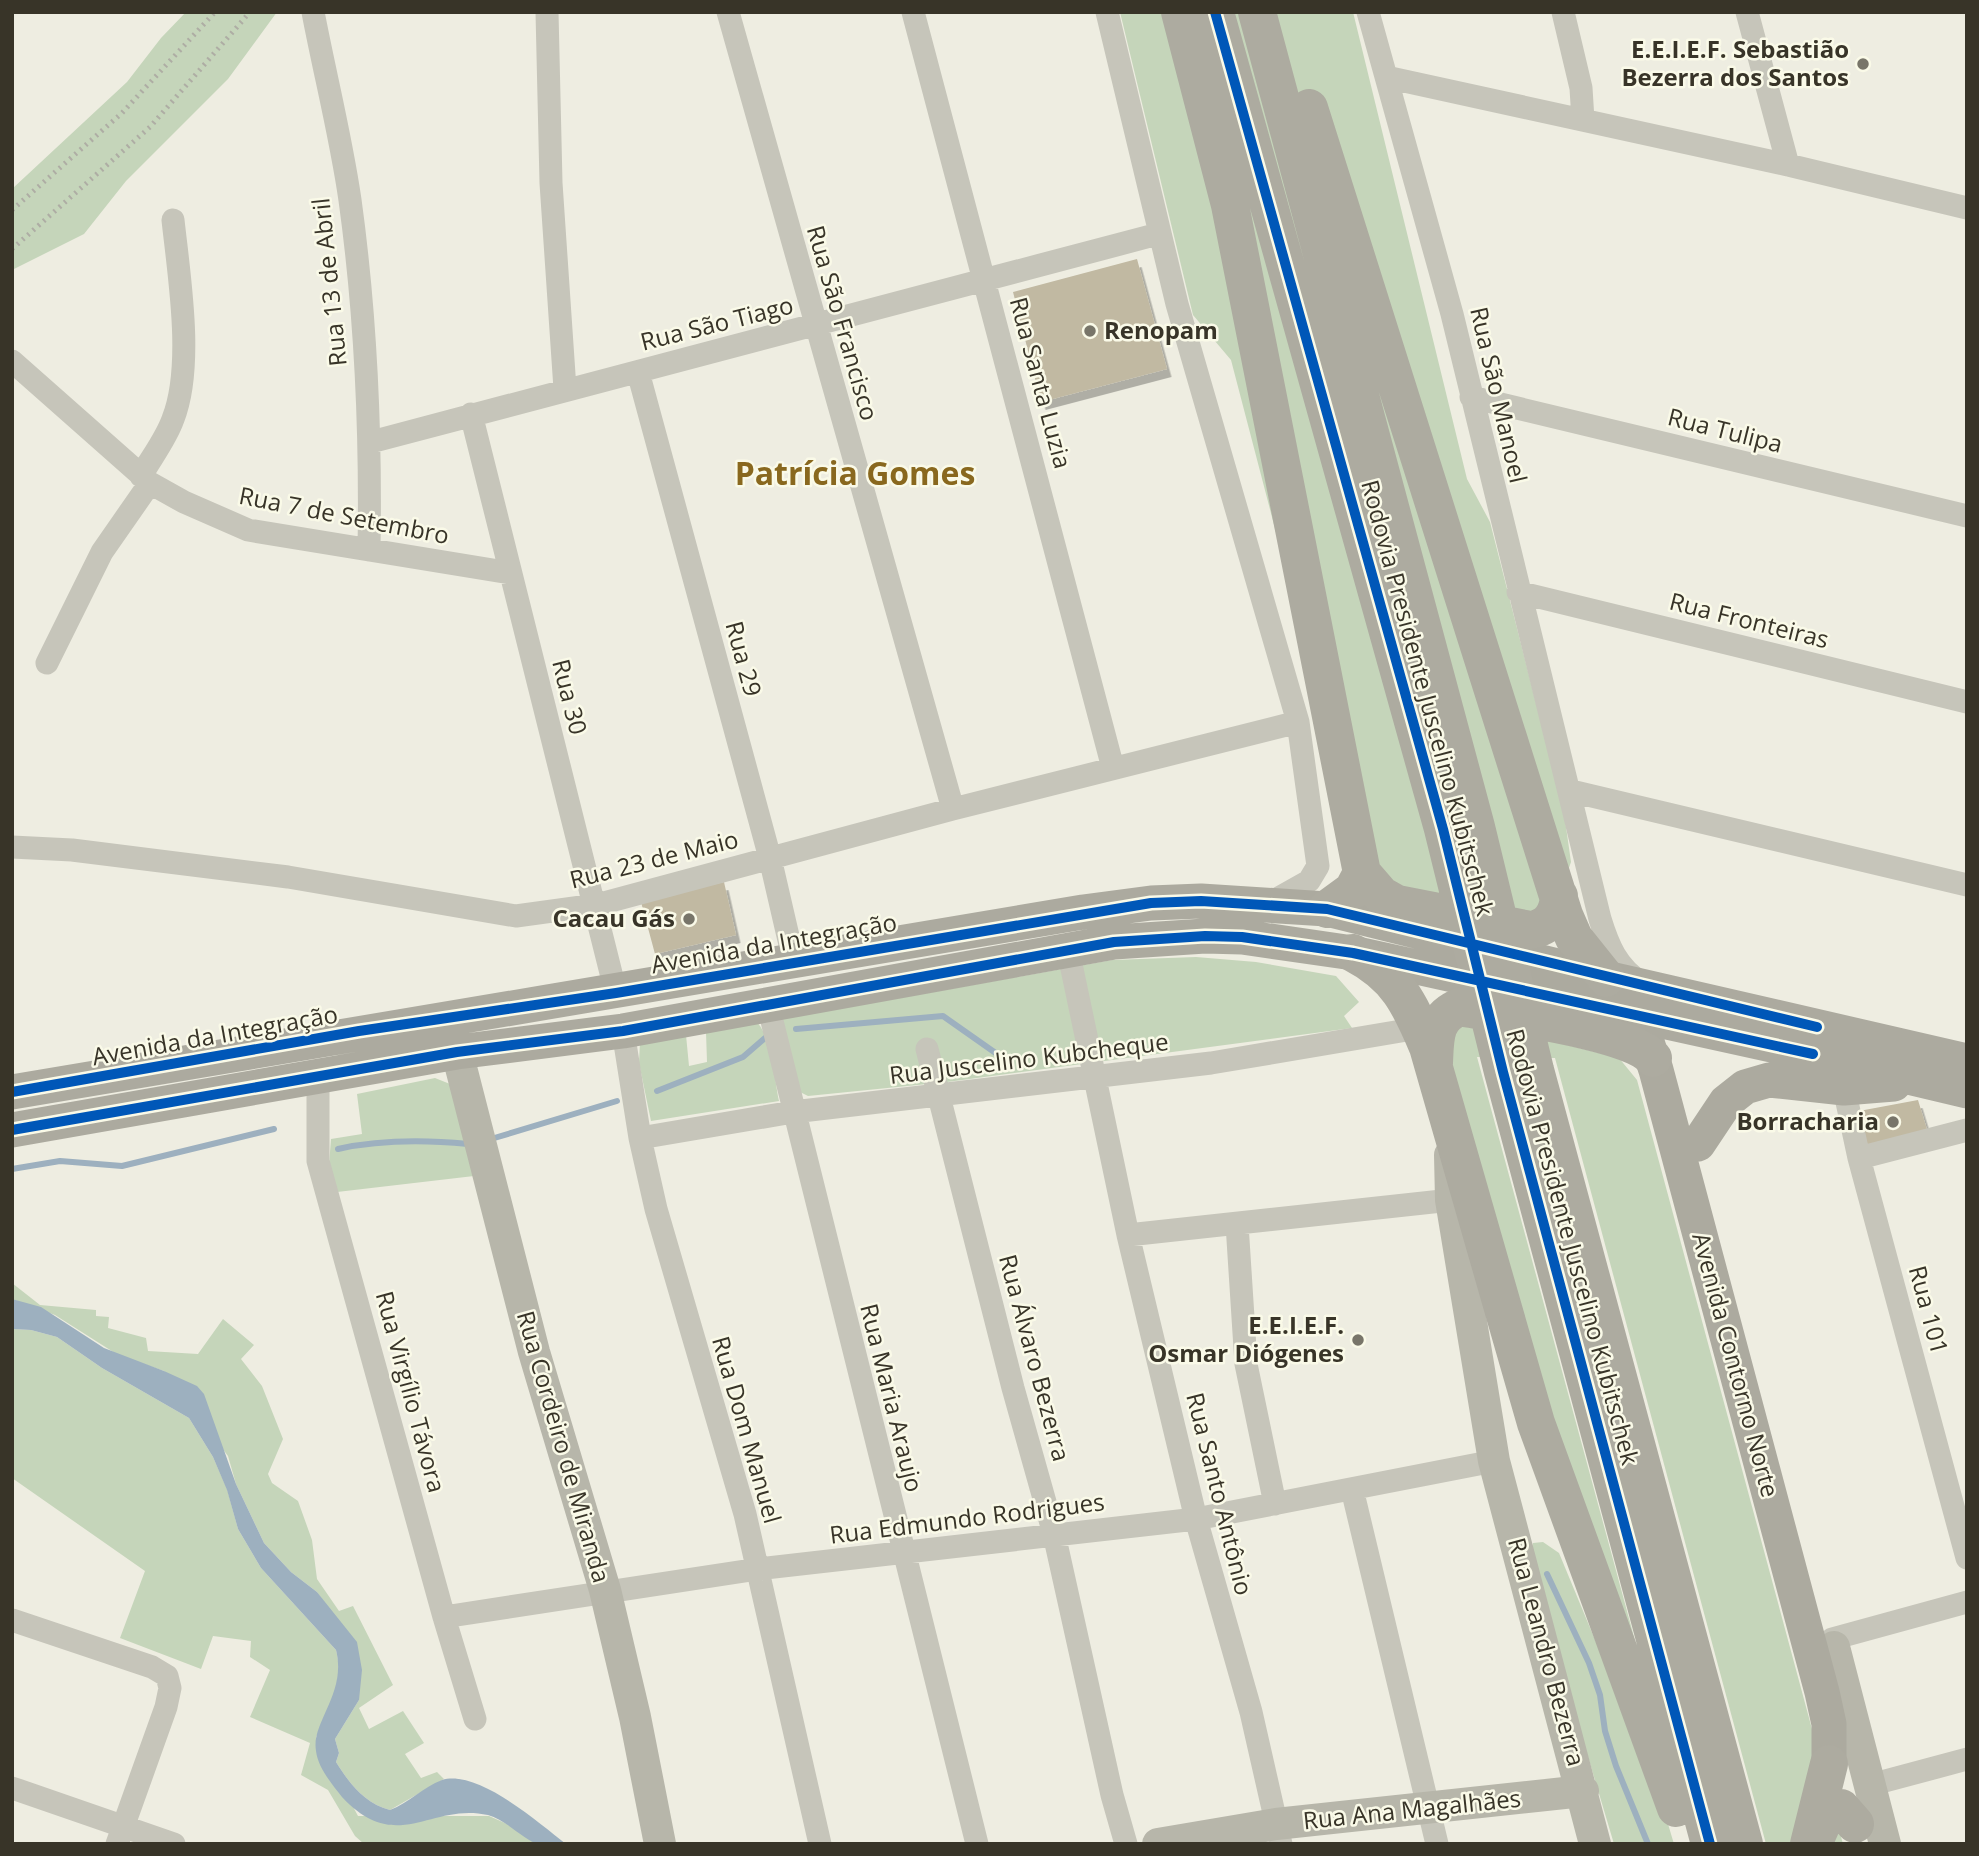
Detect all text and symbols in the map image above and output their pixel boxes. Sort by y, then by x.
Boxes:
place label: E.E.I.E.F. Sebastião Bezerra dos Santos [1621,32,1849,93]
marker: E.E.I.E.F. Sebastião Bezerra dos Santos [1855,56,1871,72]
street label: Rua 13 de Abril [303,196,354,368]
street label: Rua São Francisco [800,221,887,424]
street label: Rua São Tiago [637,288,796,357]
street label: Rua Santa Luzia [1003,293,1080,472]
street label: Rua São Manoel [1463,303,1536,486]
place label: Renopam [1104,313,1218,346]
marker: Renopam [1082,323,1098,339]
street label: Rua Tulipa [1665,399,1786,460]
district label: Patrícia Gomes [735,451,975,494]
street label: Rodovia Presidente Juscelino Kubitschek [1354,476,1503,920]
street label: Rua 7 de Setembro [236,478,452,551]
street label: Rua Fronteiras [1666,584,1832,655]
street label: Rua 29 [719,617,770,700]
street label: Rua 30 [545,656,596,738]
street label: Rua 23 de Maio [566,822,741,895]
place label: Cacau Gás [553,901,675,934]
street label: Avenida da Integração [648,905,899,980]
marker: Cacau Gás [681,911,697,927]
street label: Avenida da Integração [89,997,340,1072]
street label: Rua Juscelino Kubcheque [887,1024,1170,1091]
street label: Rodovia Presidente Juscelino Kubitschek [1499,1025,1648,1469]
place label: Borracharia [1736,1104,1879,1137]
marker: Borracharia [1885,1114,1901,1130]
street label: Avenida Contorno Norte [1685,1229,1788,1500]
street label: Rua Álvaro Bezerra [992,1251,1079,1465]
street label: Rua 101 [1902,1262,1957,1357]
street label: Rua Virgílio Távora [369,1287,454,1496]
street label: Rua Maria Araujo [853,1300,932,1495]
street label: Rua Cordeiro de Miranda [510,1307,619,1586]
place label: E.E.I.E.F. Osmar Diógenes [1148,1308,1344,1369]
street label: Rua Dom Manuel [705,1332,790,1527]
marker: E.E.I.E.F. Osmar Diógenes [1350,1332,1366,1348]
street label: Rua Santo Antônio [1179,1389,1262,1598]
street label: Rua Edmundo Rodrigues [828,1484,1106,1551]
street label: Rua Leandro Bezerra [1501,1534,1594,1769]
street label: Rua Ana Magalhães [1301,1781,1522,1836]

